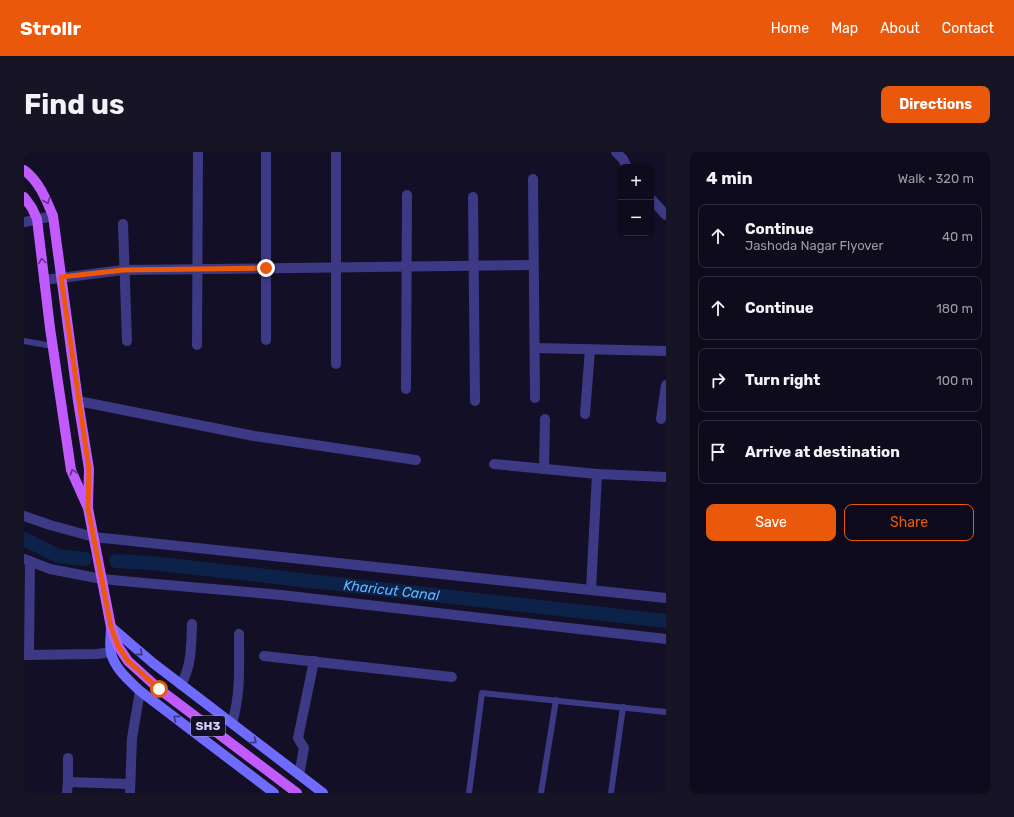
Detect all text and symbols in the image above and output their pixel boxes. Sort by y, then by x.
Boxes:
text: Strollr [20,17,81,40]
text: Home [771,20,809,37]
text: Map [831,20,858,37]
text: About [880,20,920,37]
text: Contact [942,20,994,37]
button: Directions [881,86,990,123]
text: Find us [24,88,124,121]
map controls [618,164,654,236]
button: + [618,164,654,200]
text: 4 min [706,168,753,188]
text: Walk · 320 m [898,171,974,186]
one-way arrow [42,197,50,205]
button: − [618,200,654,236]
text: Continue [745,220,814,238]
icon: ahead [707,225,729,247]
text: 40 m [942,229,973,244]
text: Jashoda Nagar Flyover [745,238,884,253]
one-way arrow [38,258,47,264]
route end [257,259,275,277]
icon: ahead [707,297,729,319]
text: Continue [745,299,814,317]
text: 180 m [936,301,973,316]
icon: right [707,369,729,391]
text: Turn right [745,371,820,389]
text: 100 m [936,373,973,388]
icon: arrive [707,441,729,463]
text: Arrive at destination [745,443,900,461]
one-way arrow [69,469,77,476]
button: Save [706,504,836,541]
button: Share [844,504,974,541]
water label: Kharicut Canal [343,576,441,604]
one-way arrow [136,648,143,655]
route start [150,680,168,698]
one-way arrow [174,716,181,723]
road number: SH3 [191,716,225,736]
one-way arrow [250,736,257,743]

